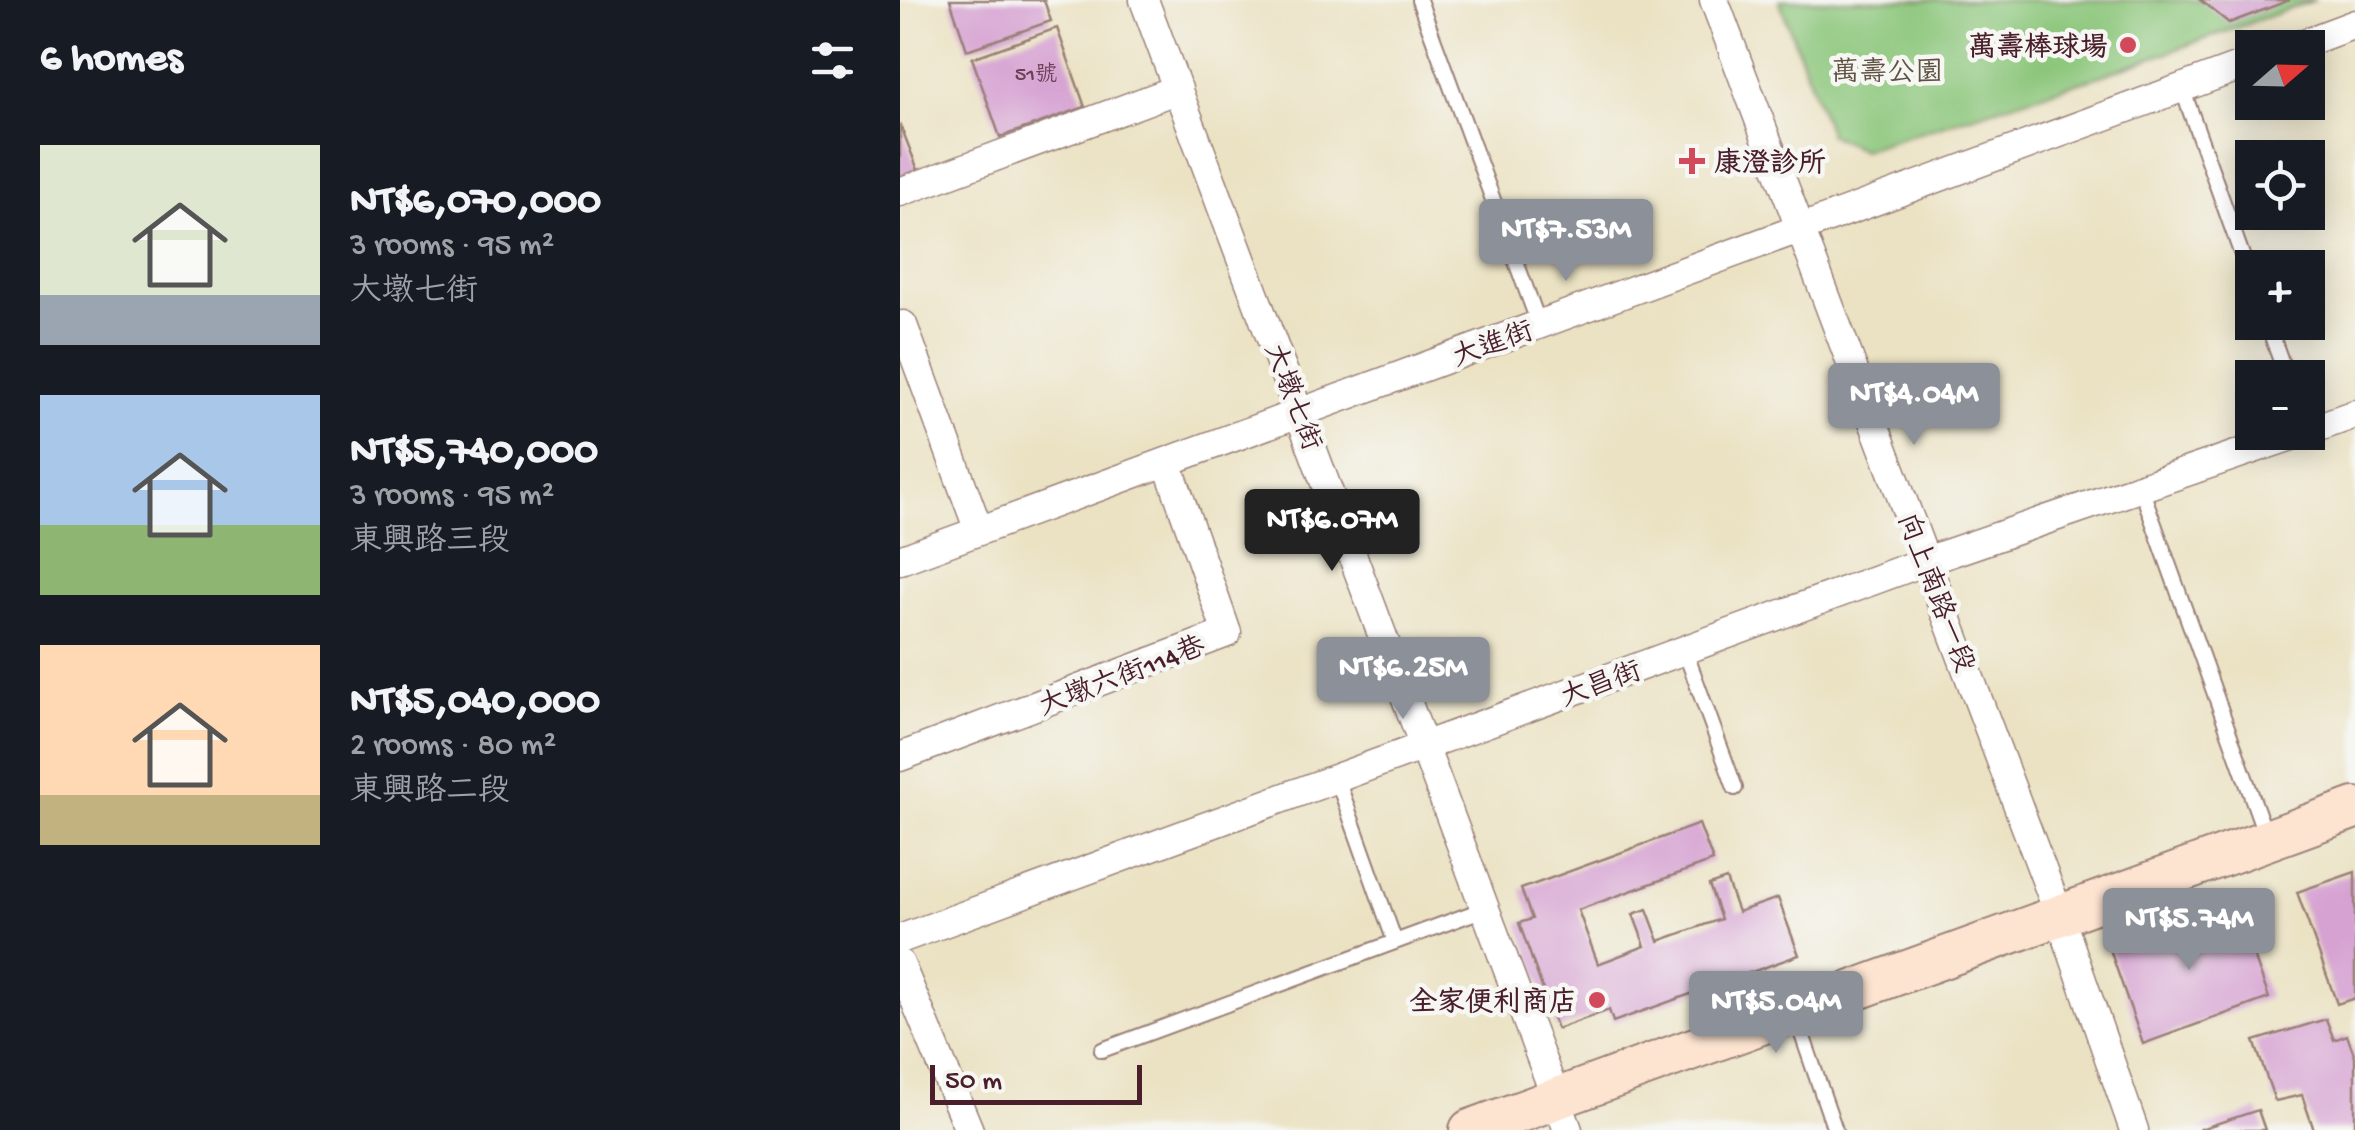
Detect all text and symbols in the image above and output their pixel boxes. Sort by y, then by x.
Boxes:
north arrow [2235,30,2325,120]
map controls [2235,30,2325,450]
place label: 萬壽棒球場 [1968,31,2108,66]
icon: filters [805,33,860,88]
marker: 萬壽棒球場 [2117,34,2139,56]
text: 6 homes [40,36,183,85]
park label: 萬壽公園 [1831,57,1943,91]
house number: 51號 [1015,62,1057,89]
button: locate [2235,140,2325,230]
place label: 康澄診所 [1714,147,1826,182]
marker: 康澄診所 [1679,148,1705,174]
text: NT$6,070,000 [350,179,601,228]
icon: home [120,185,240,305]
pin: NT$7.53M [1463,199,1669,284]
text: NT$7.53M [1501,212,1631,250]
text: 3 rooms · 95 m² [350,228,554,266]
button: + [2235,250,2325,340]
text: 大墩七街 [350,274,478,312]
street label: 大進街 [1448,315,1539,376]
street label: 大墩七街 [1255,339,1327,456]
button: − [2235,360,2325,450]
pin: NT$4.04M [1811,363,2017,448]
text: NT$4.04M [1850,376,1978,414]
text: NT$5,740,000 [350,429,598,478]
icon: home [120,435,240,555]
text: 3 rooms · 95 m² [350,478,554,516]
pin: NT$6.07M [1229,489,1435,574]
text: NT$6.07M [1267,502,1397,540]
street label: 向上南路一段 [1888,509,1981,678]
text: 東興路三段 [350,524,510,562]
street label: 大墩六街114巷 [1034,630,1212,725]
pin: NT$6.25M [1300,637,1506,722]
text: NT$6.25M [1339,650,1467,688]
street label: 大昌街 [1556,655,1647,716]
text: NT$5,040,000 [350,679,600,728]
icon: home [120,685,240,805]
text: 2 rooms · 80 m² [350,728,556,766]
text: 東興路二段 [350,774,510,812]
pin: NT$5.74M [2086,888,2292,973]
text: NT$5.74M [2125,901,2253,939]
pin: NT$5.04M [1673,971,1879,1056]
text: NT$5.04M [1711,984,1841,1022]
place label: 全家便利商店 [1409,986,1577,1021]
marker: 全家便利商店 [1586,989,1608,1011]
scale bar [930,1060,1142,1104]
text: 50 m [945,1066,1002,1099]

